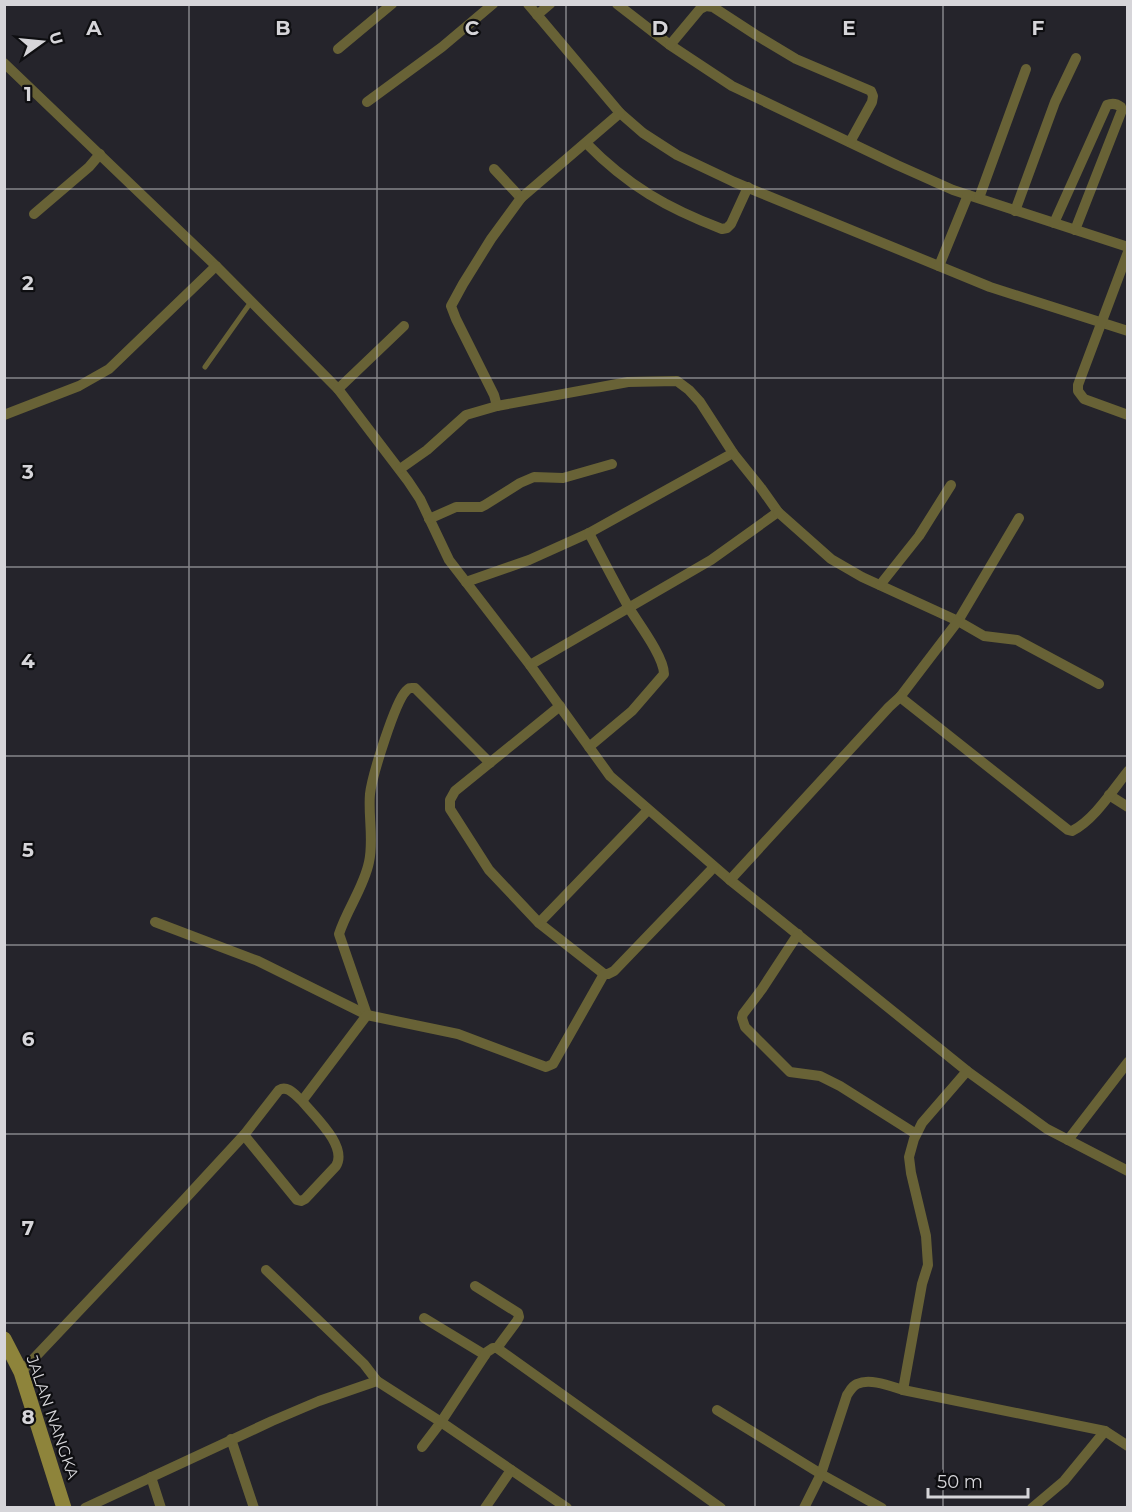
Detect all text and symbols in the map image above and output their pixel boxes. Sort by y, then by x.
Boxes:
north arrow [12,12,72,72]
text: A [85,16,102,40]
text: B [275,16,291,40]
text: C [465,16,480,40]
text: D [652,16,668,40]
text: E [842,16,856,40]
text: F [1032,16,1045,40]
text: U [45,30,67,47]
text: 1 [24,82,32,106]
text: 2 [22,271,34,295]
text: 3 [21,460,34,484]
text: 4 [21,649,35,673]
text: 5 [22,838,34,862]
text: 6 [22,1027,35,1051]
text: 7 [22,1216,34,1240]
street label: JALAN NANGKA [22,1352,83,1482]
text: 8 [21,1405,35,1429]
scale bar [928,1461,1028,1499]
text: 50 m [937,1471,983,1493]

